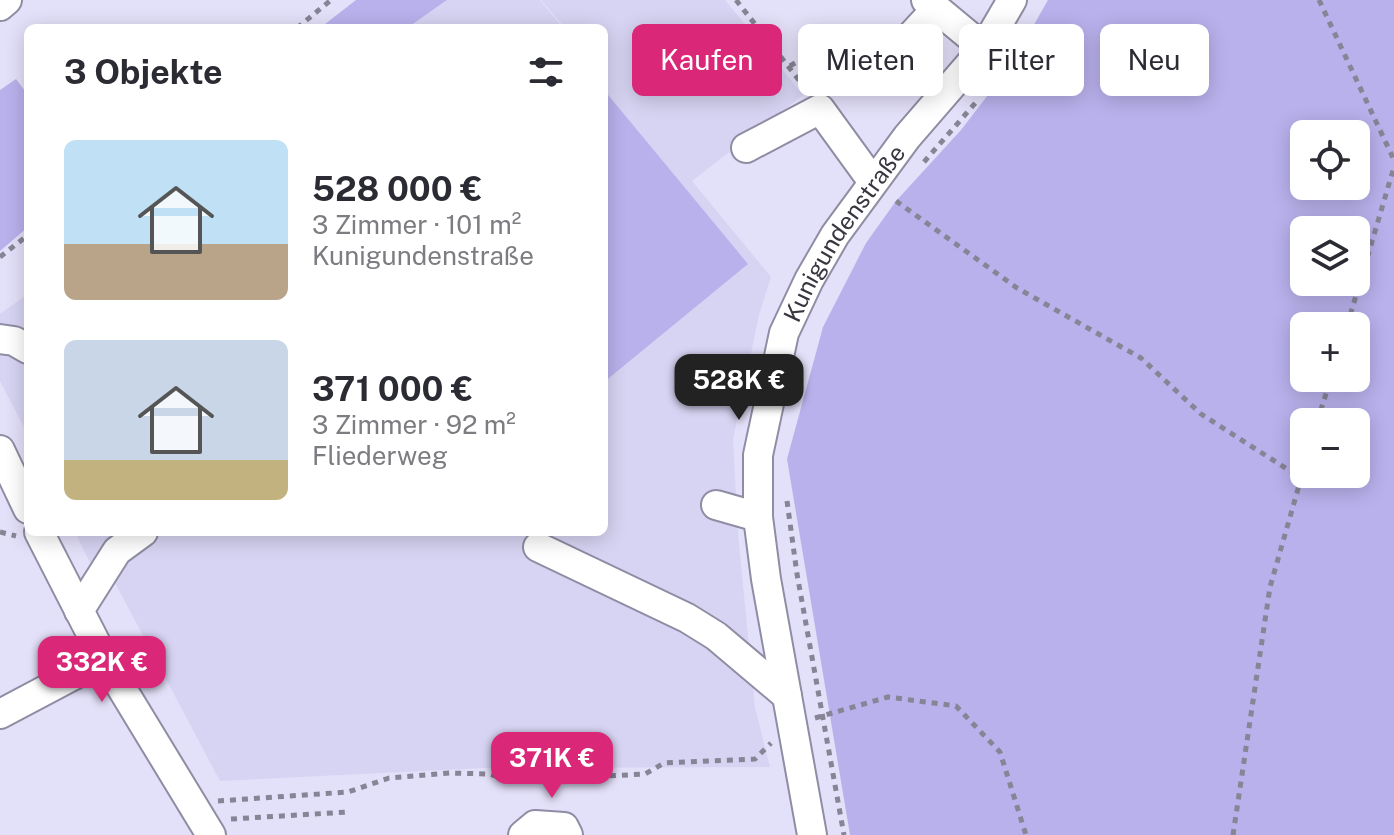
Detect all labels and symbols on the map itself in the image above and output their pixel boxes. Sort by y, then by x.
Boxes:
street label: Kunigundenstraße [777,139,911,326]
pin: 528K € [674,354,804,422]
pin: 332K € [37,636,167,704]
pin: 371K € [487,732,617,800]

